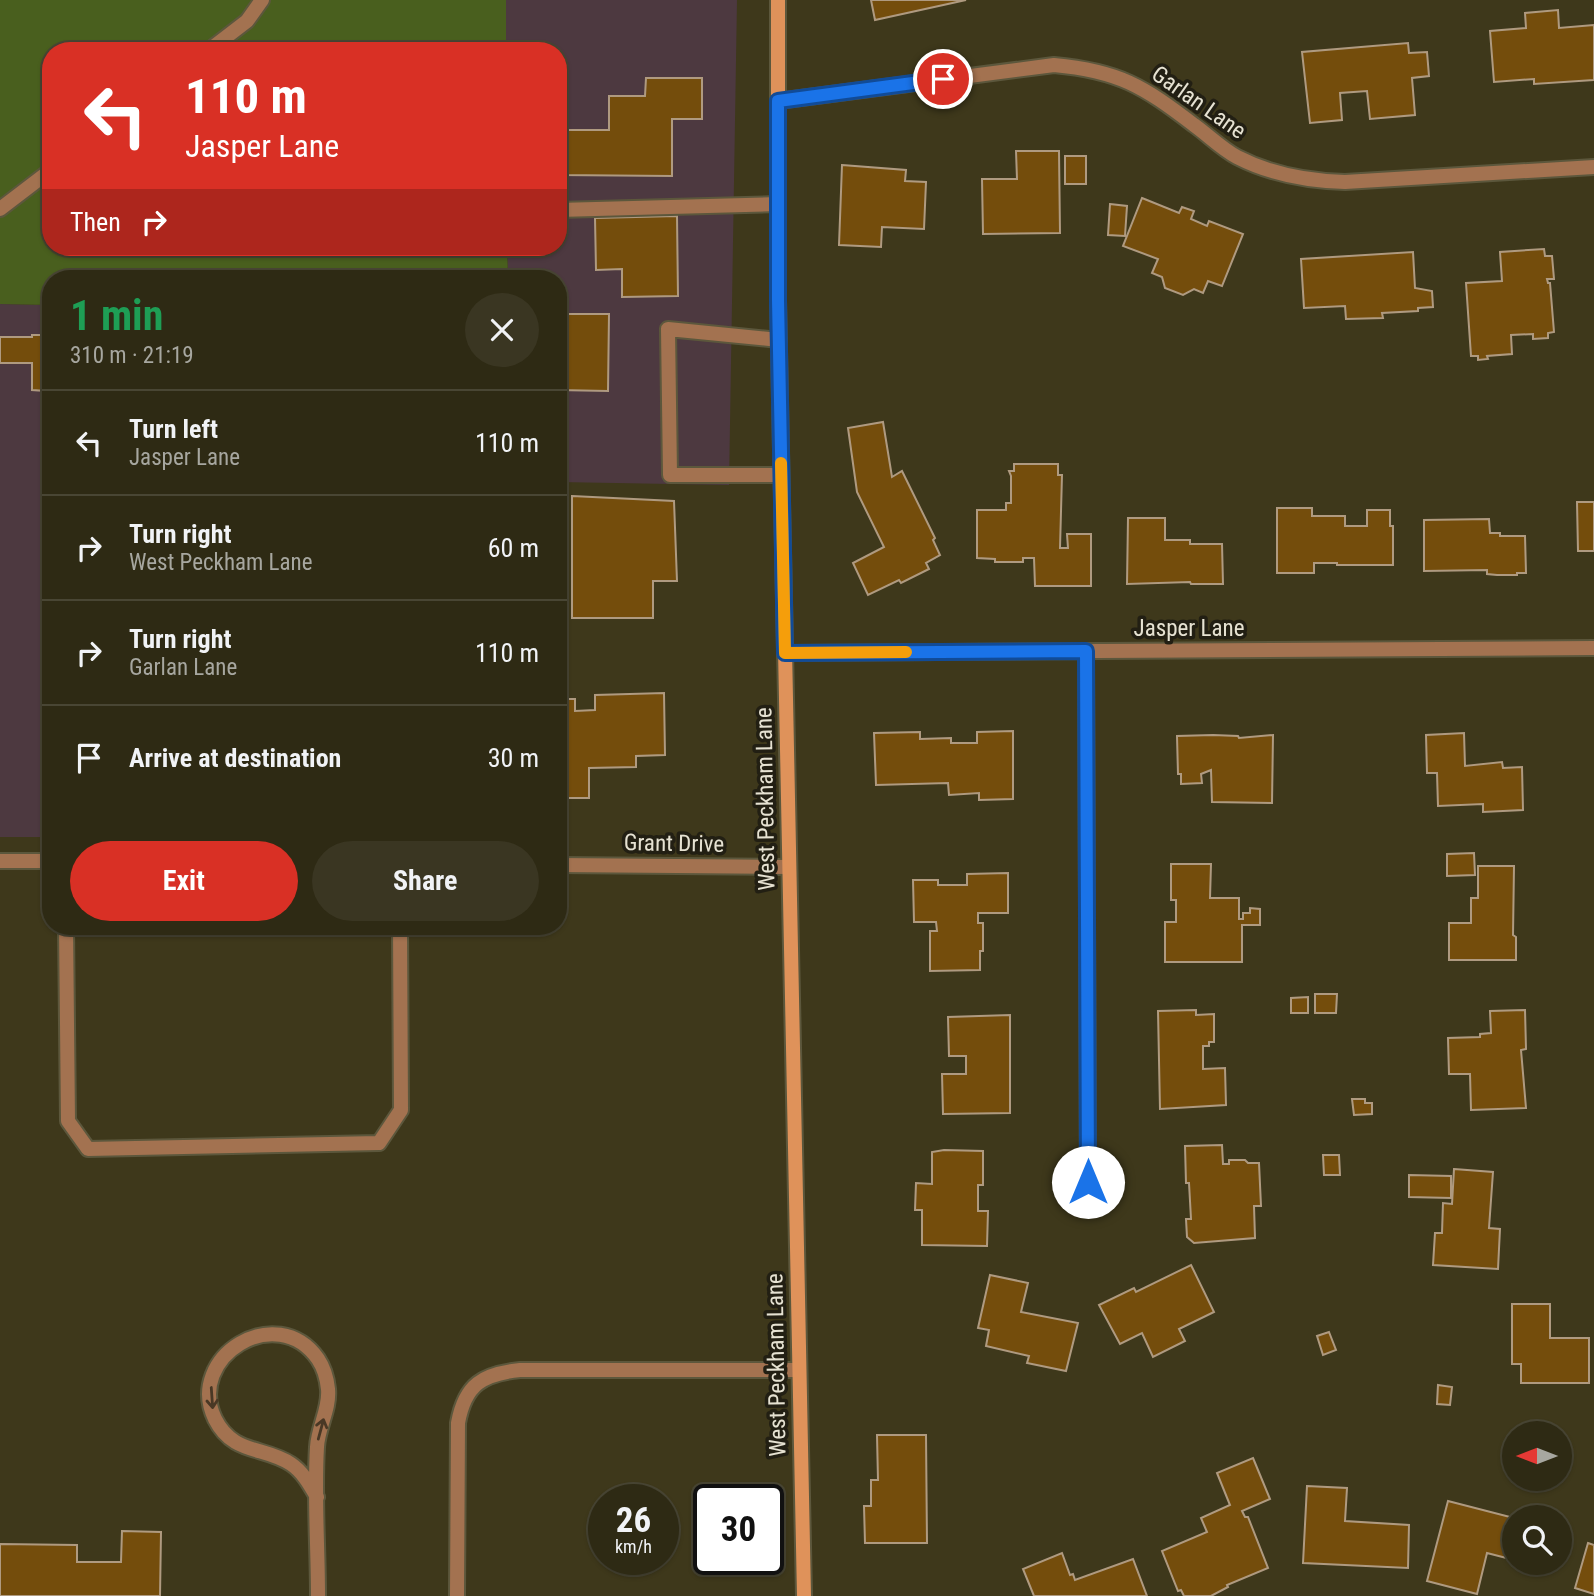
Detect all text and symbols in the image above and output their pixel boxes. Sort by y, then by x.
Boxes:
pin [913,49,973,109]
icon: arrive [924,60,962,98]
street label: Garlan Lane [1147,60,1251,145]
text: 110 m [185,68,307,125]
icon: left [70,70,161,161]
text: Jasper Lane [185,127,339,165]
icon: right [135,203,173,241]
text: Then [70,207,121,237]
text: 1 min [70,291,163,340]
button: close [465,293,539,367]
text: 310 m · 21:19 [70,342,194,369]
text: Turn left [129,414,218,444]
icon: left [70,424,108,462]
text: 110 m [475,428,539,458]
text: Jasper Lane [129,444,240,471]
text: Turn right [129,519,231,549]
icon: right [70,529,108,567]
text: 60 m [488,533,539,563]
text: West Peckham Lane [129,549,313,576]
street label: Jasper Lane [1134,615,1244,642]
text: Turn right [129,624,231,654]
icon: right [70,634,108,672]
text: 110 m [475,638,539,668]
text: Garlan Lane [129,654,237,681]
street label: West Peckham Lane [750,707,781,891]
icon: arrive [70,739,108,777]
text: Arrive at destination [129,743,341,773]
text: 30 m [488,743,539,773]
street label: Grant Drive [624,829,724,858]
button: Exit [70,841,298,921]
button: Share [312,841,539,921]
position arrow [1051,1145,1125,1219]
street label: West Peckham Lane [761,1273,792,1457]
one-way arrow [205,1386,218,1409]
one-way arrow [315,1419,328,1441]
north arrow [1502,1421,1572,1491]
map controls [1502,1421,1572,1575]
speed limit sign: 30 [693,1484,784,1575]
text: 26 [616,1500,651,1541]
button: search [1502,1505,1572,1575]
text: km/h [615,1536,652,1557]

